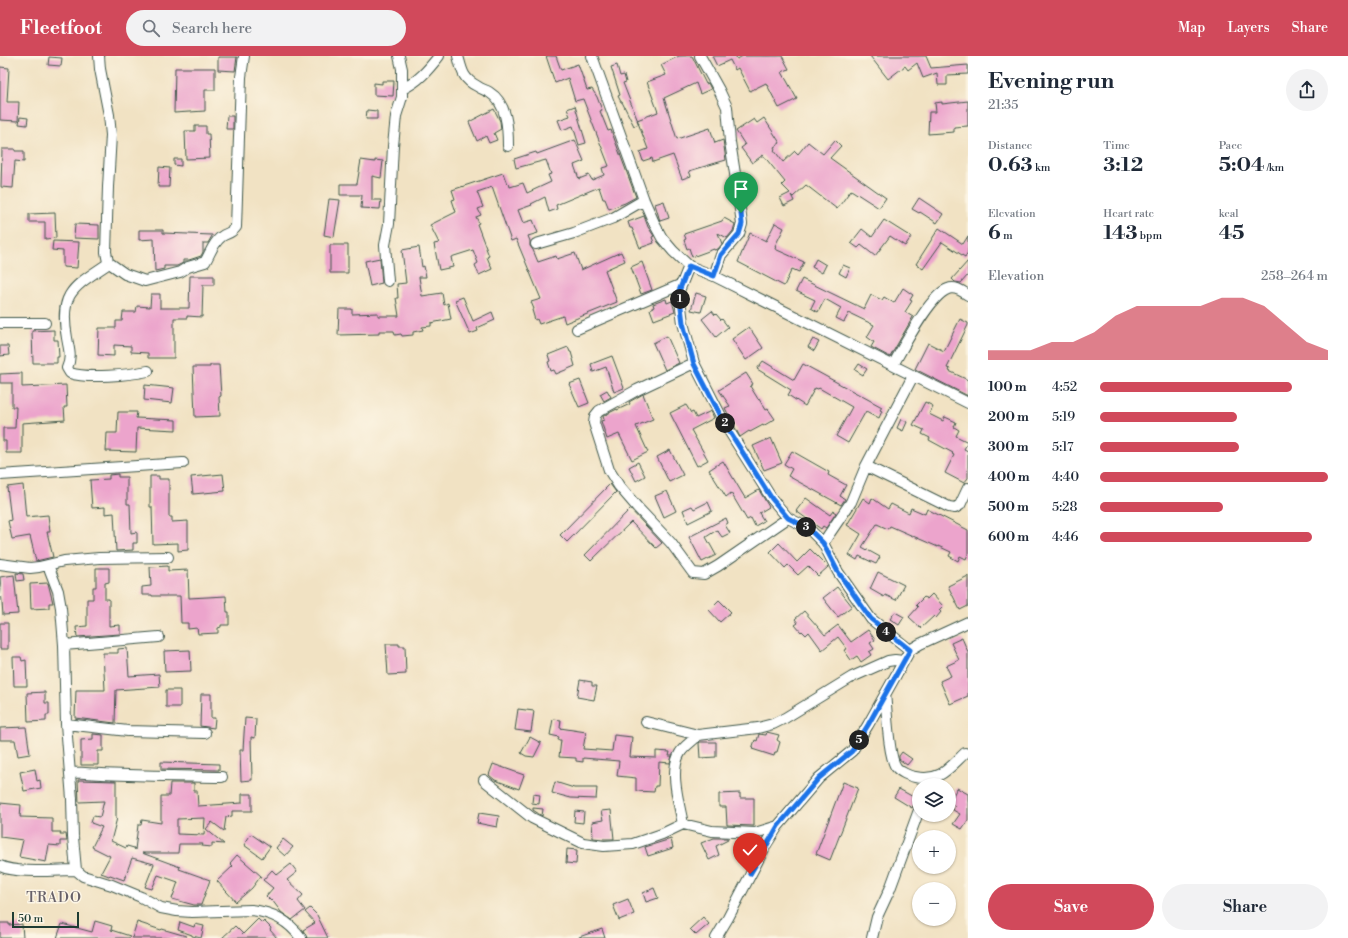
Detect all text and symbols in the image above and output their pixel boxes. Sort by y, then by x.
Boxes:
search box [126,10,406,46]
text: Fleetfoot [20,16,102,40]
icon: search [140,17,162,39]
text: Search here [172,19,252,38]
text: Map [1178,19,1205,37]
text: Layers [1227,19,1270,37]
text: Share [1292,19,1328,37]
text: Evening run [988,68,1114,95]
button: share [1286,69,1328,111]
text: 21:35 [988,97,1018,113]
text: Distance [988,139,1032,153]
text: Time [1103,139,1130,153]
text: Pace [1219,139,1242,153]
text: 0.63 [988,153,1033,178]
text: 3:12 [1103,153,1143,178]
text: 5:04 [1219,153,1264,178]
text: km [1033,161,1050,175]
text: /km [1264,161,1284,175]
pin [724,172,758,213]
icon: arrive [730,178,752,200]
text: Elevation [988,207,1036,221]
text: Heart rate [1103,207,1154,221]
text: kcal [1219,207,1239,221]
text: 6 [988,221,1001,246]
text: 143 [1103,221,1138,246]
text: 45 [1219,221,1244,246]
text: m [1001,229,1013,243]
text: bpm [1138,229,1162,243]
text: Elevation [988,268,1044,284]
text: 258–264 m [1261,268,1328,284]
pin: 1 [670,289,690,309]
text: 1 [677,292,683,306]
text: 100 m [988,379,1027,395]
text: 4:52 [1052,379,1077,395]
text: 200 m [988,409,1029,425]
text: 5:19 [1052,409,1075,425]
pin: 2 [715,413,735,433]
text: 2 [722,416,728,430]
text: 300 m [988,439,1029,455]
text: 5:17 [1052,439,1074,455]
text: 400 m [988,469,1030,485]
text: 4:40 [1052,469,1079,485]
text: 500 m [988,499,1029,515]
text: 5:28 [1052,499,1077,515]
pin: 3 [796,517,816,537]
text: 3 [803,520,809,534]
text: 600 m [988,529,1029,545]
text: 4:46 [1052,529,1078,545]
pin: 4 [876,622,896,642]
text: 4 [882,625,890,639]
pin: 5 [849,730,869,750]
text: 5 [856,733,862,747]
map controls [912,778,956,926]
button: layers [912,778,956,822]
button: + [912,830,956,874]
pin [733,833,767,874]
icon: check [739,839,761,861]
button: − [912,882,956,926]
button: Save [988,884,1154,930]
button: Share [1162,884,1328,930]
district label: TRADO [26,889,82,907]
scale bar [12,910,79,929]
text: 50 m [18,912,43,926]

